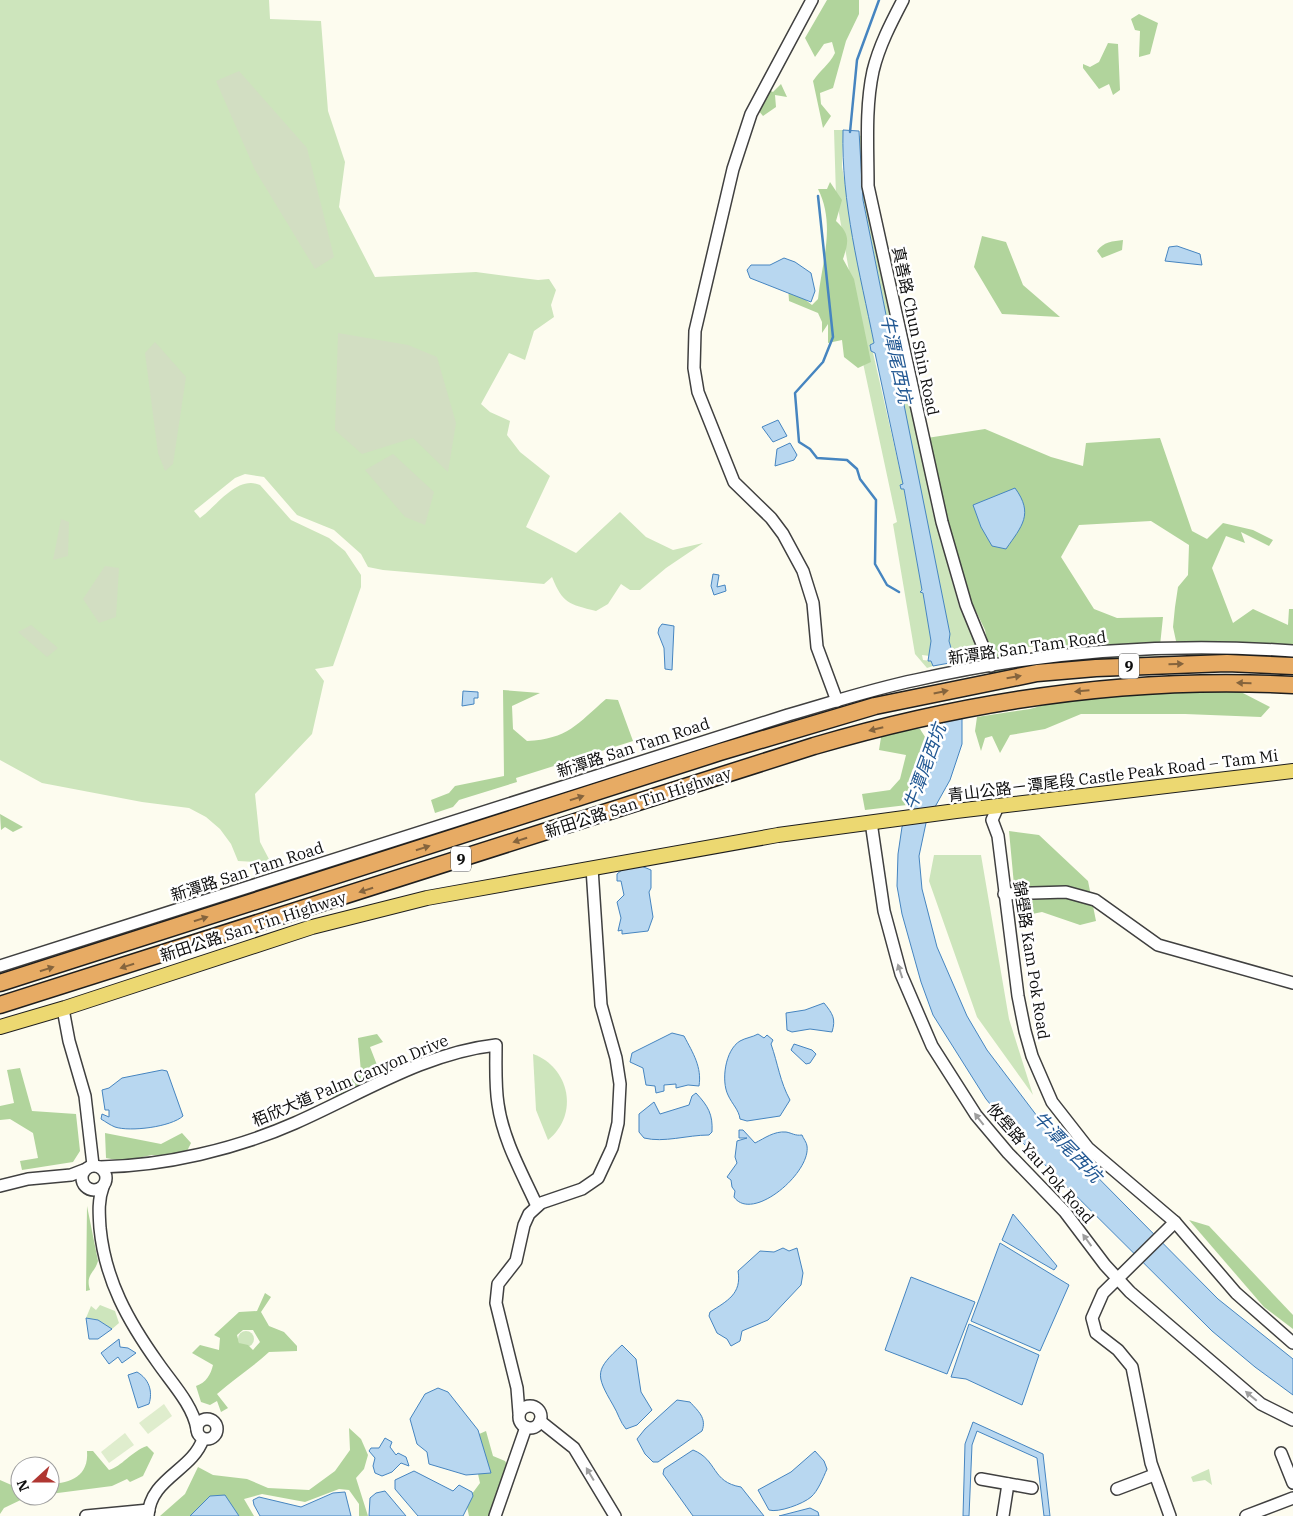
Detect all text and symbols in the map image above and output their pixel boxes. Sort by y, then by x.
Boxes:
street label: 真善路 Chun Shin Road [888,245,944,418]
water label: 牛潭尾西坑 [876,312,918,408]
street label: 新潭路 San Tam Road [947,626,1108,668]
road number: 9 [1119,654,1139,678]
one-way arrow [1168,660,1184,668]
one-way arrow [1007,673,1023,681]
one-way arrow [1236,679,1252,687]
one-way arrow [933,687,949,695]
one-way arrow [1074,687,1090,695]
street label: 新潭路 San Tam Road [554,713,712,781]
water label: 牛潭尾西坑 [898,718,952,813]
one-way arrow [868,725,883,733]
street label: 青山公路－潭尾段 Castle Peak Road – Tam Mi [947,745,1279,805]
street label: 新田公路 San Tin Highway [542,762,734,842]
one-way arrow [570,794,585,802]
street label: 新潭路 San Tam Road [168,837,326,905]
one-way arrow [513,837,528,844]
one-way arrow [415,844,430,851]
road number: 9 [451,846,471,872]
street label: 錦壆路 Kam Pok Road [1010,879,1054,1041]
street label: 新田公路 San Tin Highway [157,886,349,966]
one-way arrow [358,886,373,894]
one-way arrow [194,915,209,923]
one-way arrow [120,962,135,970]
one-way arrow [896,964,904,979]
one-way arrow [39,965,54,972]
street label: 栢欣大道 Palm Canyon Drive [249,1030,451,1130]
street label: 攸壆路 Yau Pok Road [983,1099,1099,1227]
water label: 牛潭尾西坑 [1028,1106,1109,1189]
one-way arrow [974,1112,985,1125]
one-way arrow [1082,1233,1092,1247]
one-way arrow [1245,1390,1258,1401]
north arrow [10,1456,60,1506]
one-way arrow [586,1467,595,1481]
text: N [12,1477,33,1494]

